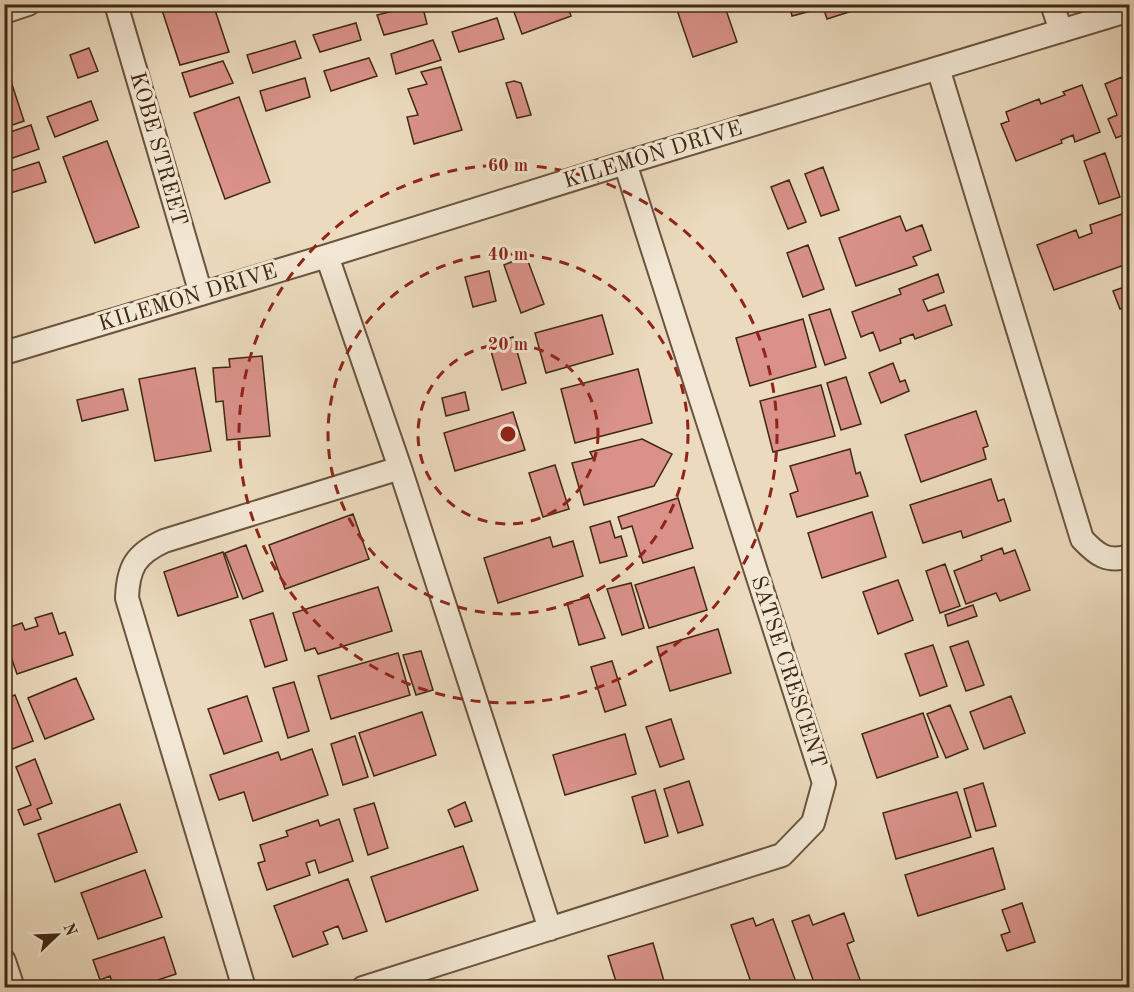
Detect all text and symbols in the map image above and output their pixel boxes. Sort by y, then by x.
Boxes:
street label: KOBE STREET [126,70,190,228]
street label: KILEMON DRIVE [561,117,745,193]
text: 60 m [488,157,528,175]
text: 40 m [488,246,528,264]
street label: KILEMON DRIVE [96,260,280,336]
text: 20 m [488,336,528,354]
centre of rings [498,424,518,444]
street label: SATSE CRESCENT [747,573,829,771]
north arrow [27,905,87,965]
text: N [59,921,79,939]

